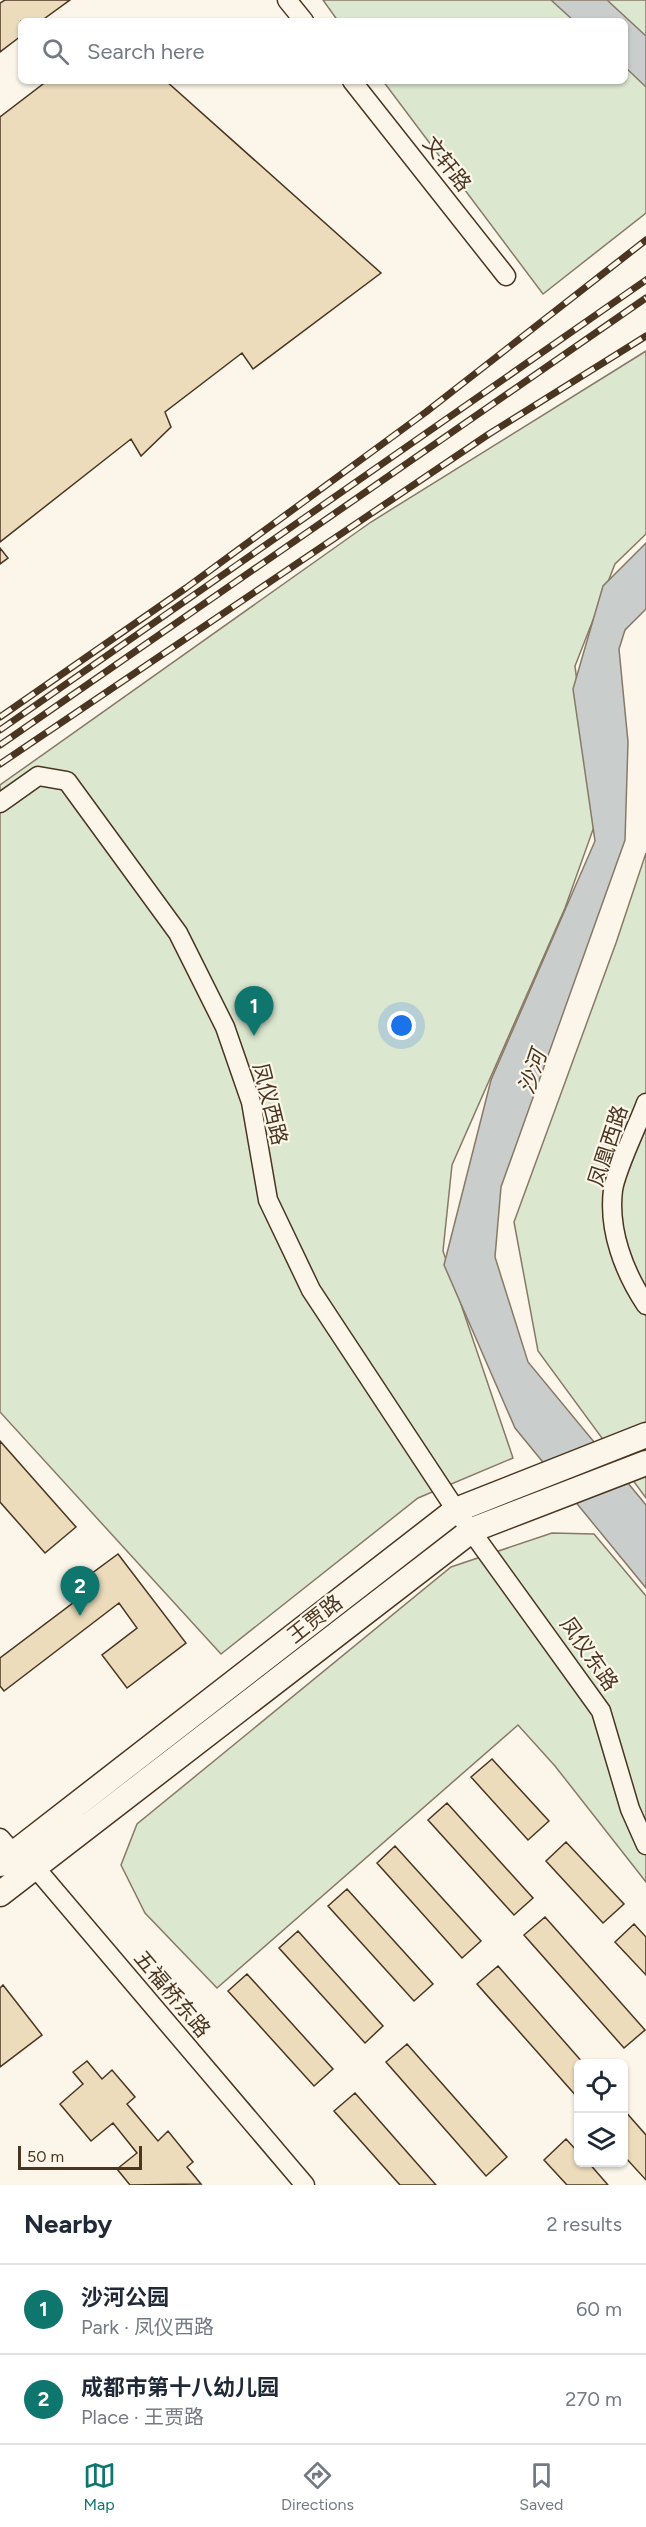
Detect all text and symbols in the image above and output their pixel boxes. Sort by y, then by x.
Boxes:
search box [18,18,628,84]
icon: search [39,35,72,68]
text: Search here [87,38,205,65]
street label: 文轩路 [418,131,477,196]
pin: 1 [234,986,274,1036]
your location [387,1011,416,1040]
water label: 沙河 [513,1043,554,1097]
street label: 凤仪西路 [248,1060,293,1148]
street label: 凤凰西路 [583,1102,632,1190]
pin: 2 [60,1566,100,1616]
street label: 王贾路 [282,1589,347,1648]
street label: 凤仪东路 [555,1612,624,1695]
street label: 五福桥东路 [129,1945,216,2042]
map controls [574,2059,628,2167]
button: locate [574,2059,628,2113]
button: layers [574,2113,628,2167]
scale bar [18,2143,142,2170]
text: 50 m [27,2147,64,2166]
text: Nearby [24,2208,112,2240]
text: 2 results [546,2212,622,2236]
text: 沙河公园 [81,2284,169,2311]
text: 1 [39,2297,48,2321]
text: 60 m [576,2297,622,2321]
text: Park · 凤仪西路 [81,2315,214,2339]
text: 成都市第十八幼儿园 [81,2374,279,2401]
text: 2 [38,2387,49,2411]
text: 270 m [565,2387,622,2411]
text: Place · 王贾路 [81,2405,204,2429]
tab: Map [83,2459,116,2514]
tab: Directions [281,2459,354,2514]
tab: Saved [519,2459,563,2514]

